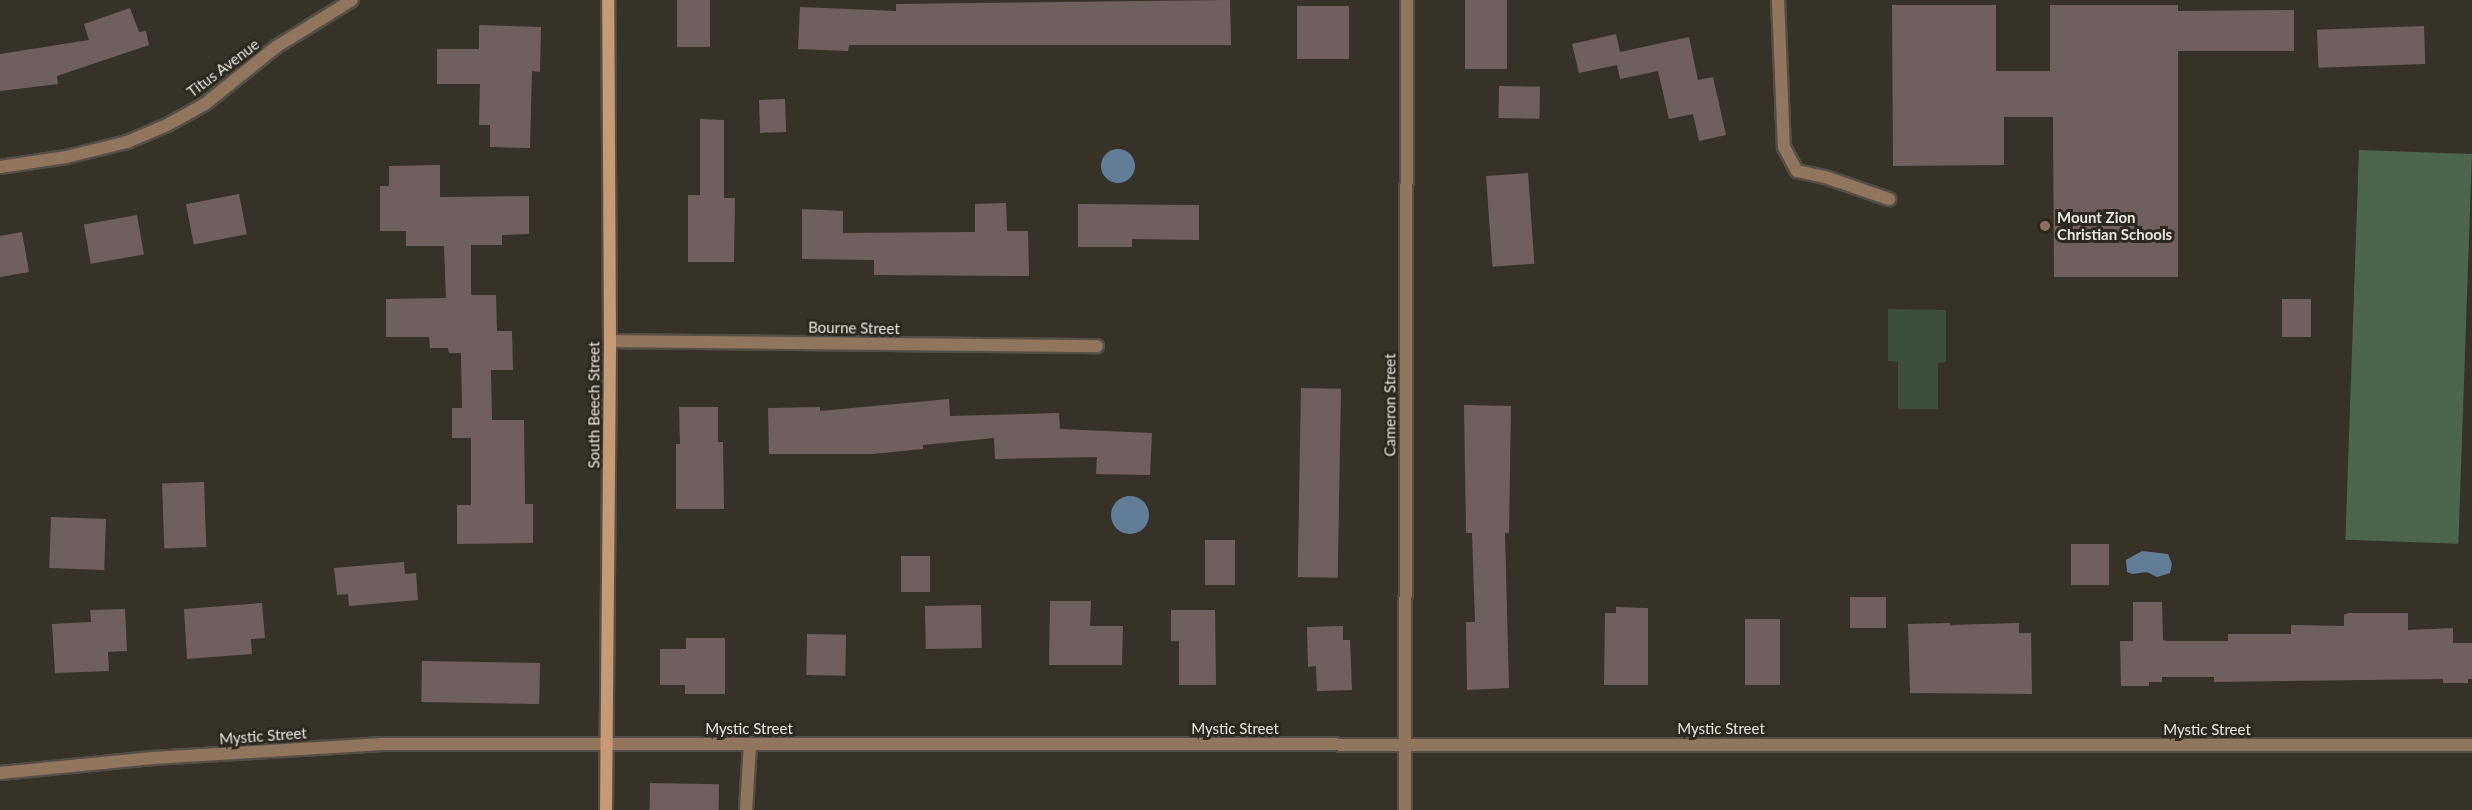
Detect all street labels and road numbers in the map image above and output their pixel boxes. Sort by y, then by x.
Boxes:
street label: Titus Avenue [183,35,263,101]
street label: Bourne Street [808,318,900,338]
street label: South Beech Street [585,342,603,468]
street label: Cameron Street [1381,353,1399,457]
street label: Mystic Street [705,720,793,738]
street label: Mystic Street [1191,720,1279,738]
street label: Mystic Street [1677,720,1765,738]
street label: Mystic Street [2163,721,2251,739]
street label: Mystic Street [219,724,307,748]

